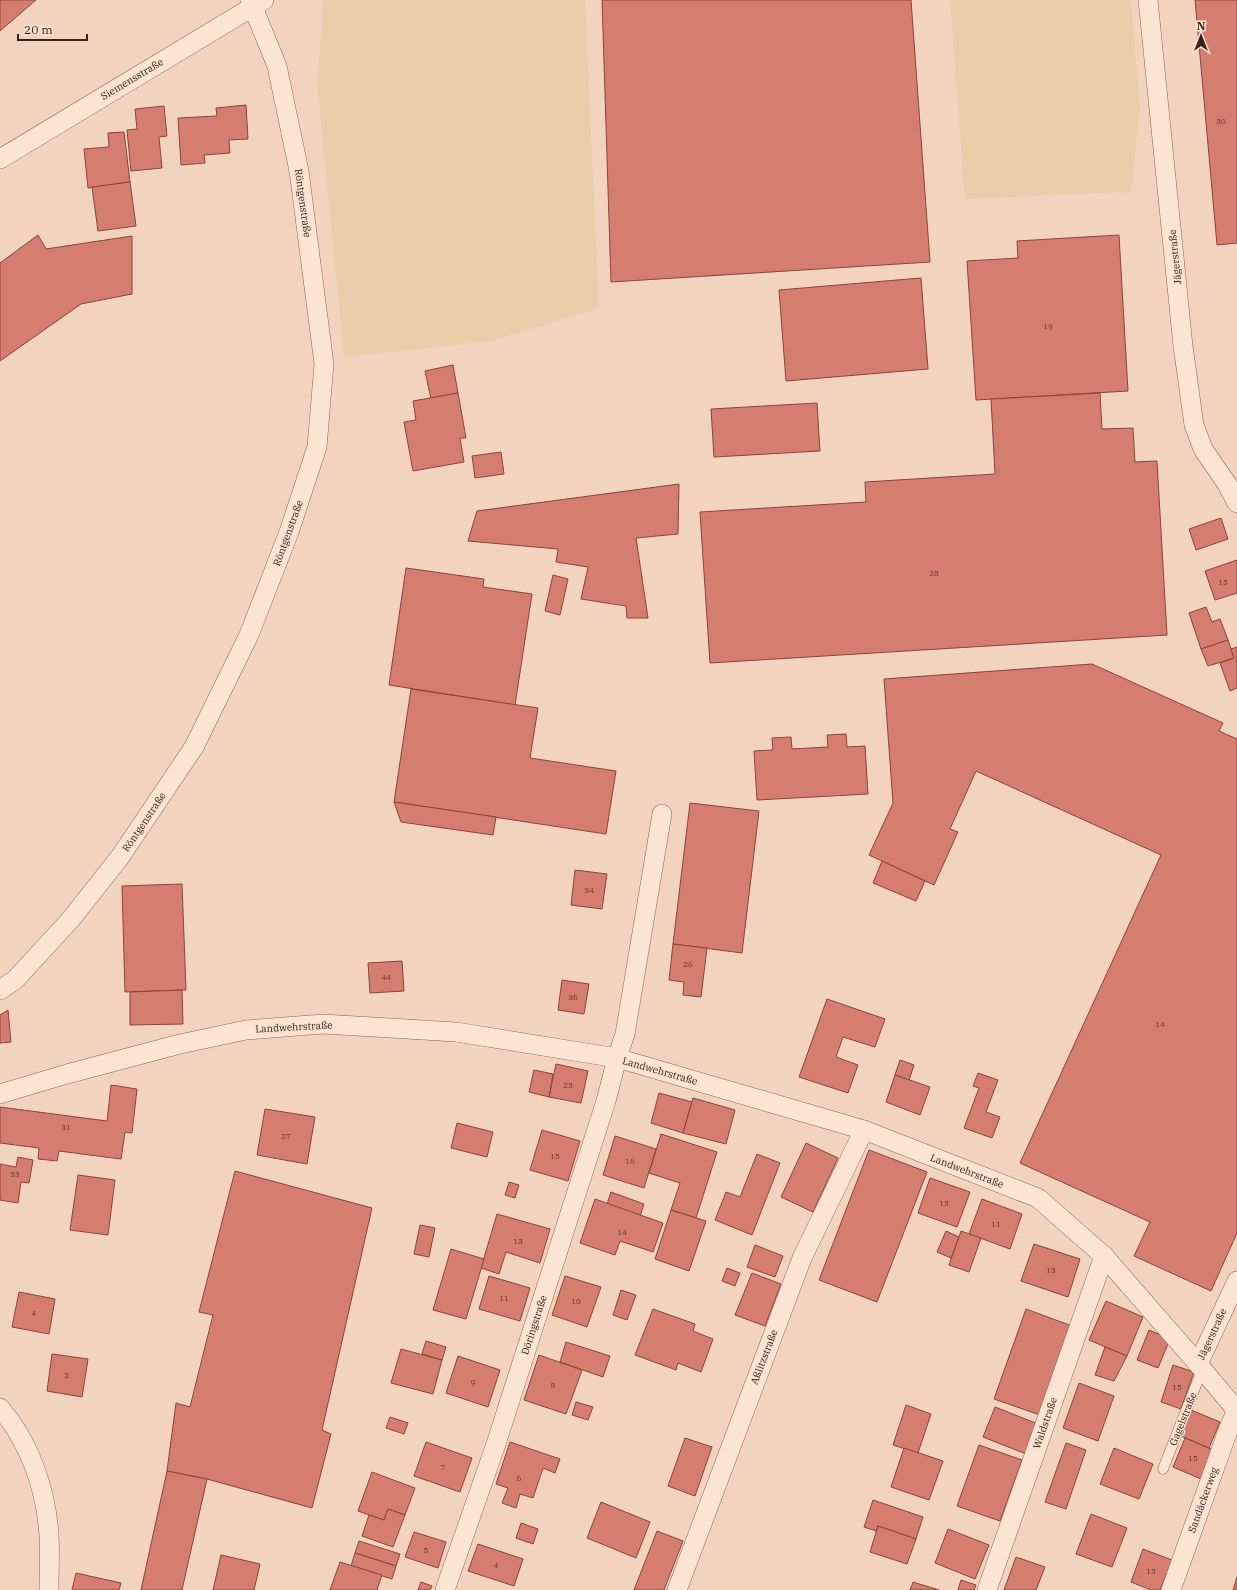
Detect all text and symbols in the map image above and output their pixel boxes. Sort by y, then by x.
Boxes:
scale bar [18,16,87,42]
north arrow [1181,16,1221,56]
text: N [1197,19,1206,33]
text: 20 m [24,22,53,37]
street label: Siemensstraße [98,55,166,103]
house number: 30 [1216,116,1226,126]
street label: Röntgenstraße [292,168,314,238]
street label: Jägerstraße [1166,229,1184,285]
house number: 19 [1043,321,1053,331]
street label: Röntgenstraße [270,498,306,568]
house number: 28 [929,568,939,578]
house number: 15 [1218,577,1228,587]
street label: Röntgenstraße [119,790,169,854]
house number: 34 [584,885,594,895]
house number: 26 [683,959,693,969]
house number: 44 [381,972,391,982]
house number: 36 [568,992,578,1002]
street label: Landwehrstraße [255,1018,333,1036]
house number: 14 [1155,1019,1165,1029]
street label: Landwehrstraße [621,1054,699,1088]
house number: 23 [563,1080,573,1090]
house number: 31 [61,1122,71,1132]
house number: 27 [281,1131,291,1141]
house number: 15 [550,1151,560,1161]
street label: Landwehrstraße [928,1151,1006,1191]
house number: 16 [625,1156,635,1166]
house number: 33 [10,1169,20,1179]
house number: 13 [939,1198,949,1208]
house number: 11 [991,1219,1001,1229]
house number: 14 [617,1227,627,1237]
house number: 13 [513,1236,523,1246]
house number: 13 [1046,1265,1056,1275]
house number: 11 [499,1293,509,1303]
street label: Döringstraße [518,1293,550,1357]
house number: 10 [571,1296,581,1306]
street label: Jägerstraße [1194,1306,1230,1362]
house number: 4 [32,1308,37,1318]
street label: Aßlitzstraße [748,1328,780,1386]
house number: 2 [65,1370,70,1380]
house number: 9 [471,1377,476,1387]
house number: 8 [551,1380,556,1390]
house number: 15 [1172,1382,1182,1392]
street label: Gagelstraße [1166,1390,1200,1448]
street label: Waldstraße [1030,1396,1060,1450]
house number: 15 [1188,1453,1198,1463]
house number: 7 [441,1462,446,1472]
street label: Sandäckerweg [1185,1465,1221,1535]
house number: 6 [517,1473,522,1483]
house number: 5 [424,1545,429,1555]
house number: 4 [494,1560,499,1570]
house number: 13 [1146,1566,1156,1576]

